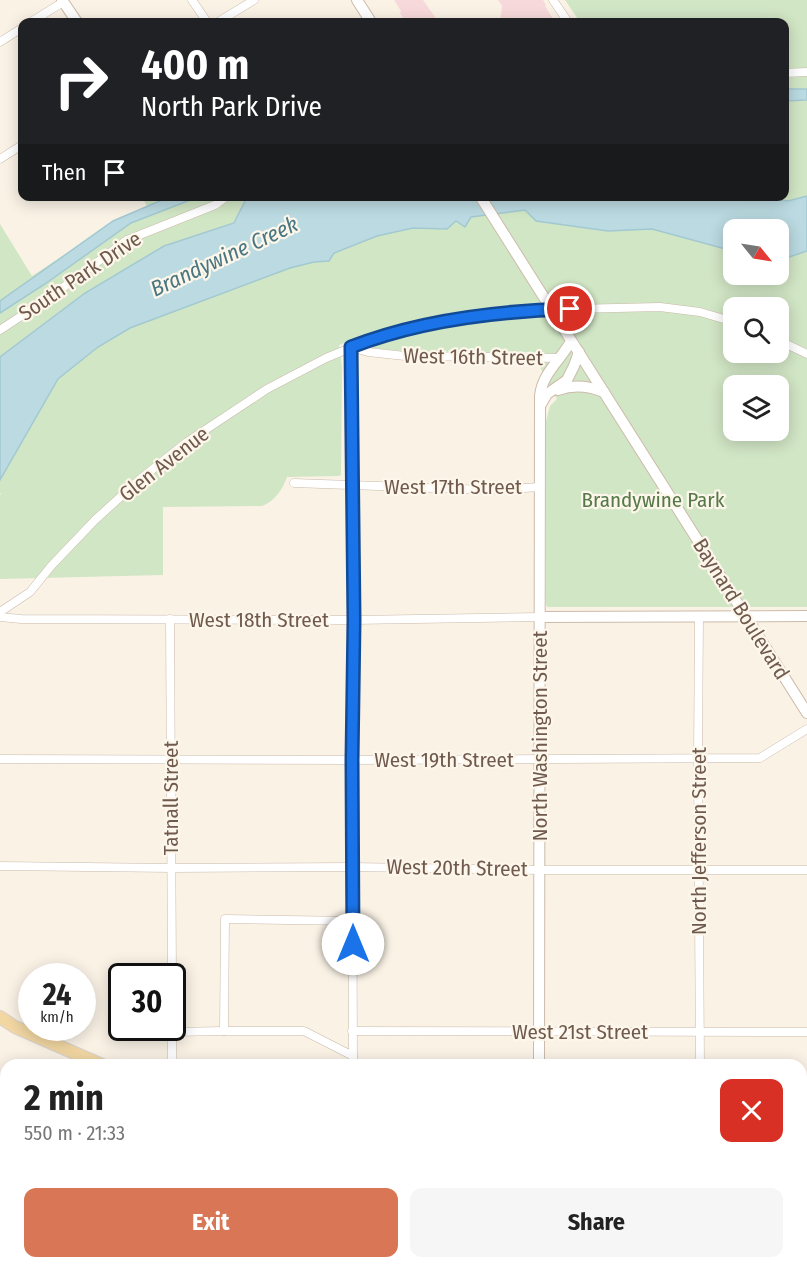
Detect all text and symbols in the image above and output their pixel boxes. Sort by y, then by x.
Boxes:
text: 400 m [141,40,249,90]
icon: right [42,42,120,120]
text: North Park Drive [141,91,322,123]
icon: arrive [98,156,131,189]
text: Then [42,159,86,186]
water label: Brandywine Creek [146,210,302,302]
north arrow [723,219,789,285]
map controls [723,219,789,441]
street label: South Park Drive [14,226,146,326]
pin [544,283,595,334]
icon: arrive [553,292,586,325]
button: search [723,297,789,363]
street label: West 16th Street [403,343,543,371]
button: layers [723,375,789,441]
street label: Glen Avenue [114,421,214,507]
street label: West 17th Street [384,474,522,500]
park label: Brandywine Park [582,487,725,513]
street label: Baynard Boulevard [687,534,795,684]
street label: West 18th Street [189,607,329,633]
street label: North Washington Street [527,631,553,841]
street label: Tatnall Street [158,741,184,855]
street label: West 19th Street [374,747,514,773]
street label: North Jefferson Street [686,747,712,935]
street label: West 20th Street [386,854,528,882]
position arrow [321,912,385,976]
speed limit sign: 30 [108,963,186,1041]
text: 24 [43,977,71,1013]
text: km/h [40,1008,74,1026]
street label: West 21st Street [512,1019,648,1045]
text: 2 min [24,1076,104,1120]
button: close [720,1079,783,1142]
text: 550 m · 21:33 [24,1121,125,1145]
button: Exit [24,1188,398,1257]
button: Share [410,1188,783,1257]

